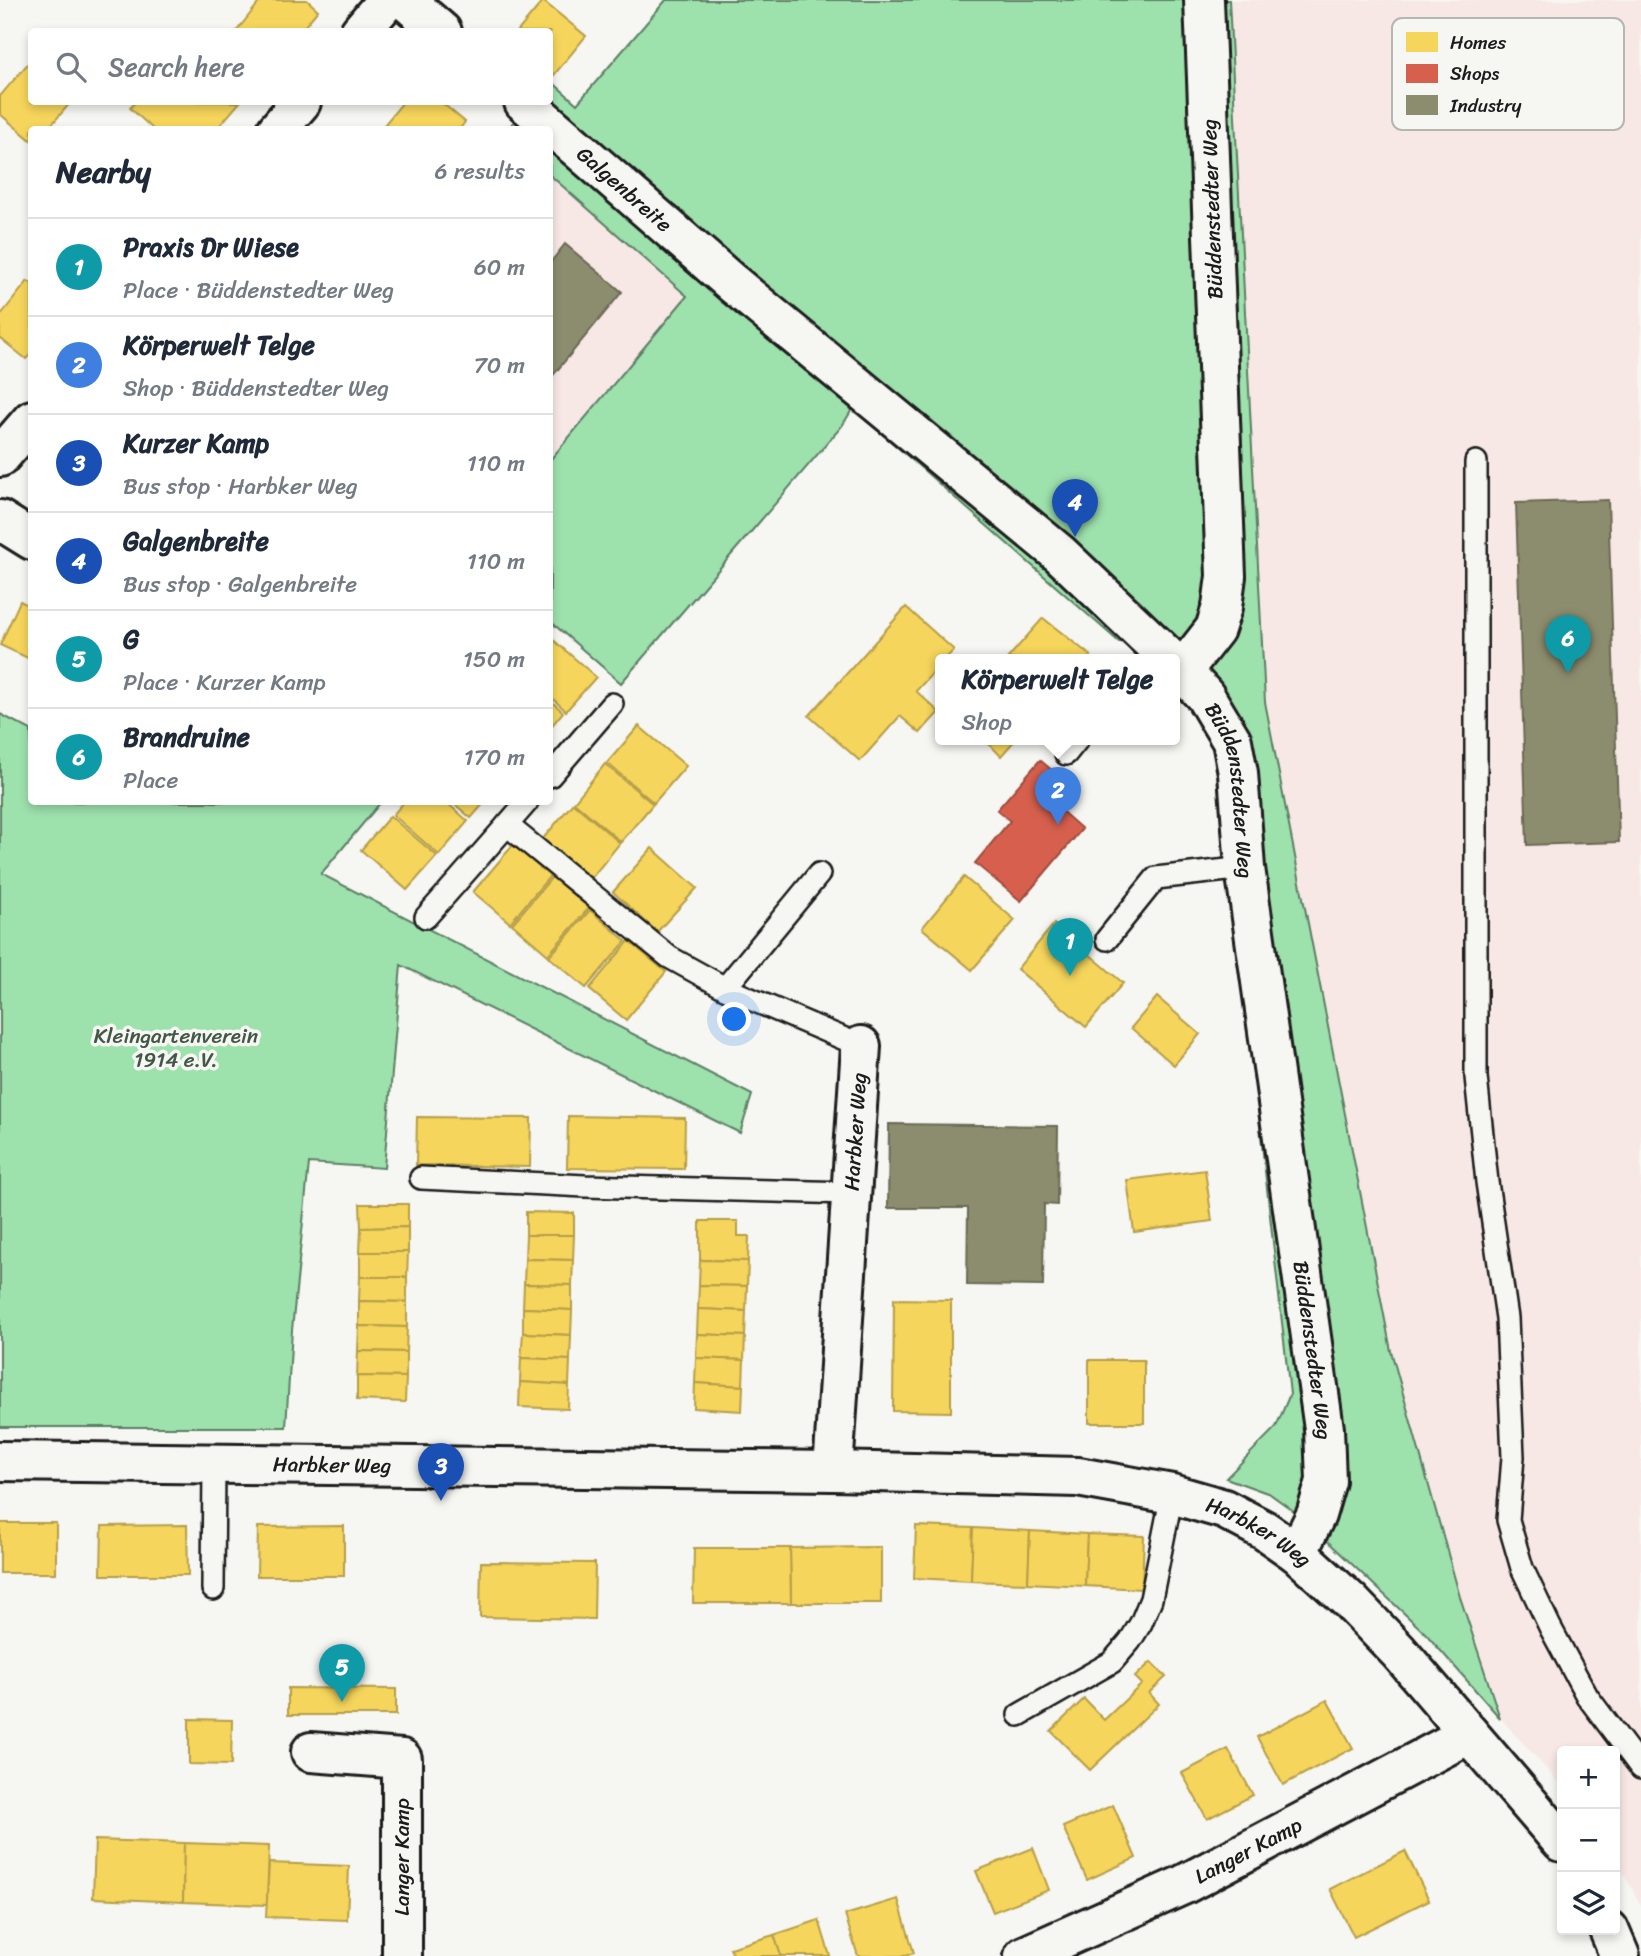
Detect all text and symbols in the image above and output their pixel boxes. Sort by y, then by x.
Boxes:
legend [1392,18,1624,130]
text: Homes [1450,26,1506,59]
search box [28,28,553,105]
text: Search here [108,44,245,90]
icon: search [52,48,90,86]
text: Shops [1450,57,1500,90]
text: Industry [1449,89,1522,122]
street label: Büddenstedter Weg [1190,118,1234,300]
street label: Galgenbreite [567,136,681,242]
text: Nearby [56,145,151,199]
text: 6 results [435,151,525,192]
text: Praxis Dr Wiese [123,224,299,270]
text: 1 [74,247,84,288]
text: 60 m [474,247,525,288]
text: Place · Büddenstedter Weg [123,270,394,311]
text: Körperwelt Telge [123,322,315,368]
text: 2 [72,345,86,386]
text: 70 m [474,345,525,386]
text: Shop · Büddenstedter Weg [123,368,389,409]
text: Kurzer Kamp [123,420,269,466]
text: 3 [73,443,85,484]
text: 110 m [467,443,525,484]
text: Bus stop · Harbker Weg [123,466,358,507]
pin: 4 [1052,479,1098,537]
text: Galgenbreite [123,518,269,564]
text: 4 [72,541,86,582]
text: 110 m [467,541,525,582]
text: Bus stop · Galgenbreite [123,564,357,605]
pin: 6 [1545,615,1591,673]
text: G [123,616,139,662]
text: 5 [72,639,86,680]
text: 150 m [463,639,525,680]
popup [935,654,1180,745]
text: Körperwelt Telge [962,656,1153,702]
text: Place · Kurzer Kamp [123,662,326,703]
street label: Büddenstedter Weg [1194,695,1265,881]
text: Shop [962,702,1012,743]
text: Brandruine [123,714,250,760]
text: 6 [72,737,86,778]
text: 170 m [464,737,525,778]
text: Place [123,760,178,801]
pin: 2 [1035,767,1081,825]
pin: 1 [1047,918,1093,976]
your location [717,1002,751,1036]
park label: Kleingartenverein 1914 e.V. [94,1017,258,1079]
street label: Harbker Weg [833,1071,878,1192]
street label: Büddenstedter Weg [1282,1258,1343,1441]
pin: 3 [418,1443,464,1501]
street label: Harbker Weg [273,1445,392,1485]
street label: Harbker Weg [1202,1486,1321,1577]
pin: 5 [319,1644,365,1702]
map controls [1557,1746,1620,1935]
button: + [1557,1746,1620,1809]
street label: Langer Kamp [383,1798,421,1916]
street label: Langer Kamp [1187,1806,1309,1895]
button: − [1557,1809,1620,1872]
button: layers [1557,1872,1620,1935]

